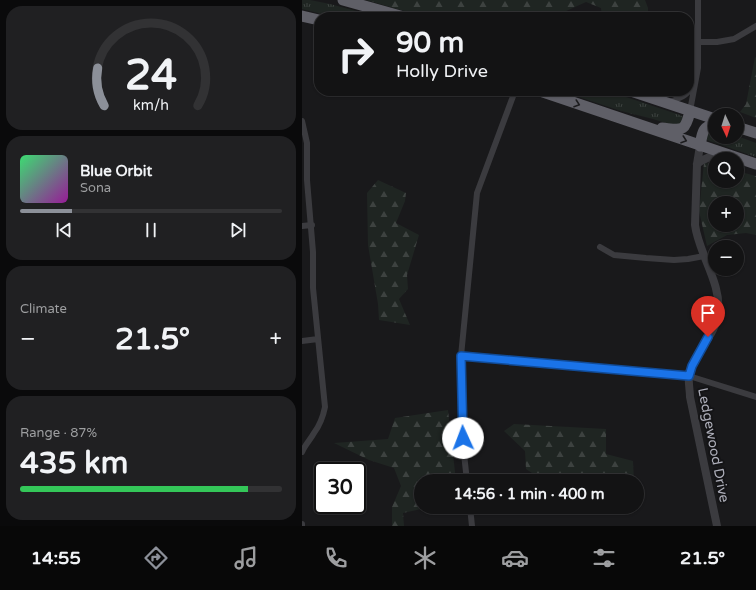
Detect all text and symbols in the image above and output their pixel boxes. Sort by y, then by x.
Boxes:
text: 90 m [396,26,464,60]
icon: right [330,28,382,80]
text: 24 [125,51,177,101]
text: Holly Drive [396,60,488,82]
text: km/h [133,97,169,114]
one-way arrow [573,99,580,107]
north arrow [708,108,744,144]
map controls [708,108,744,276]
one-way arrow [680,135,687,144]
button: search [708,152,744,188]
text: Blue Orbit [80,162,152,180]
text: Sona [80,180,111,196]
button: + [708,196,744,232]
icon: previous [53,219,75,241]
icon: pause [140,219,162,241]
icon: next [227,219,249,241]
button: − [708,240,744,276]
pin [691,296,725,337]
text: Climate [20,301,67,317]
icon: arrive [697,302,719,324]
text: 21.5° [115,321,190,358]
text: − [20,326,36,352]
text: + [270,326,282,352]
street label: Ledgewood Drive [694,386,733,504]
position arrow [442,417,484,459]
text: Range · 87% [20,425,97,441]
text: 435 km [20,445,128,482]
speed limit sign: 30 [314,462,366,514]
text: 14:56 · 1 min · 400 m [454,485,604,503]
icon: directions [142,544,170,572]
icon: music [232,544,260,572]
icon: phone [322,544,350,572]
icon: climate [411,544,439,572]
icon: car [501,544,529,572]
icon: filters [590,544,618,572]
text: 14:55 [31,547,81,569]
text: 21.5° [680,547,725,569]

